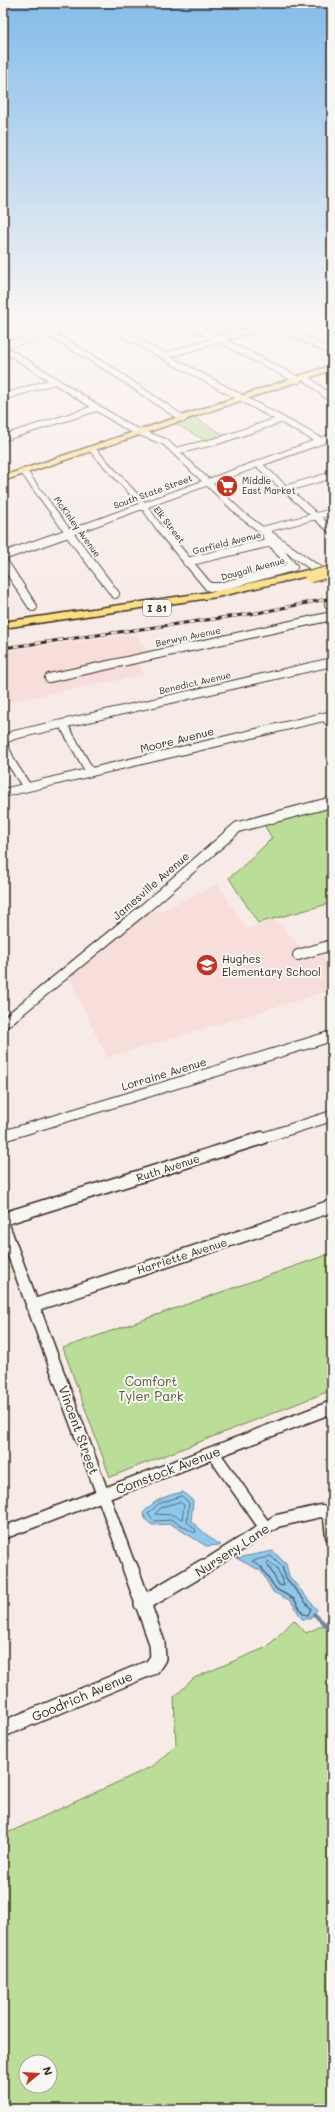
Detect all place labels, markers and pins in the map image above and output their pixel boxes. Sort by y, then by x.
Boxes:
supermarket icon: Middle East Market [214,473,240,499]
place label: Middle East Market [242,475,296,496]
place label: Hughes Elementary School [222,951,321,979]
school or university icon: Hughes Elementary School [194,952,220,978]

